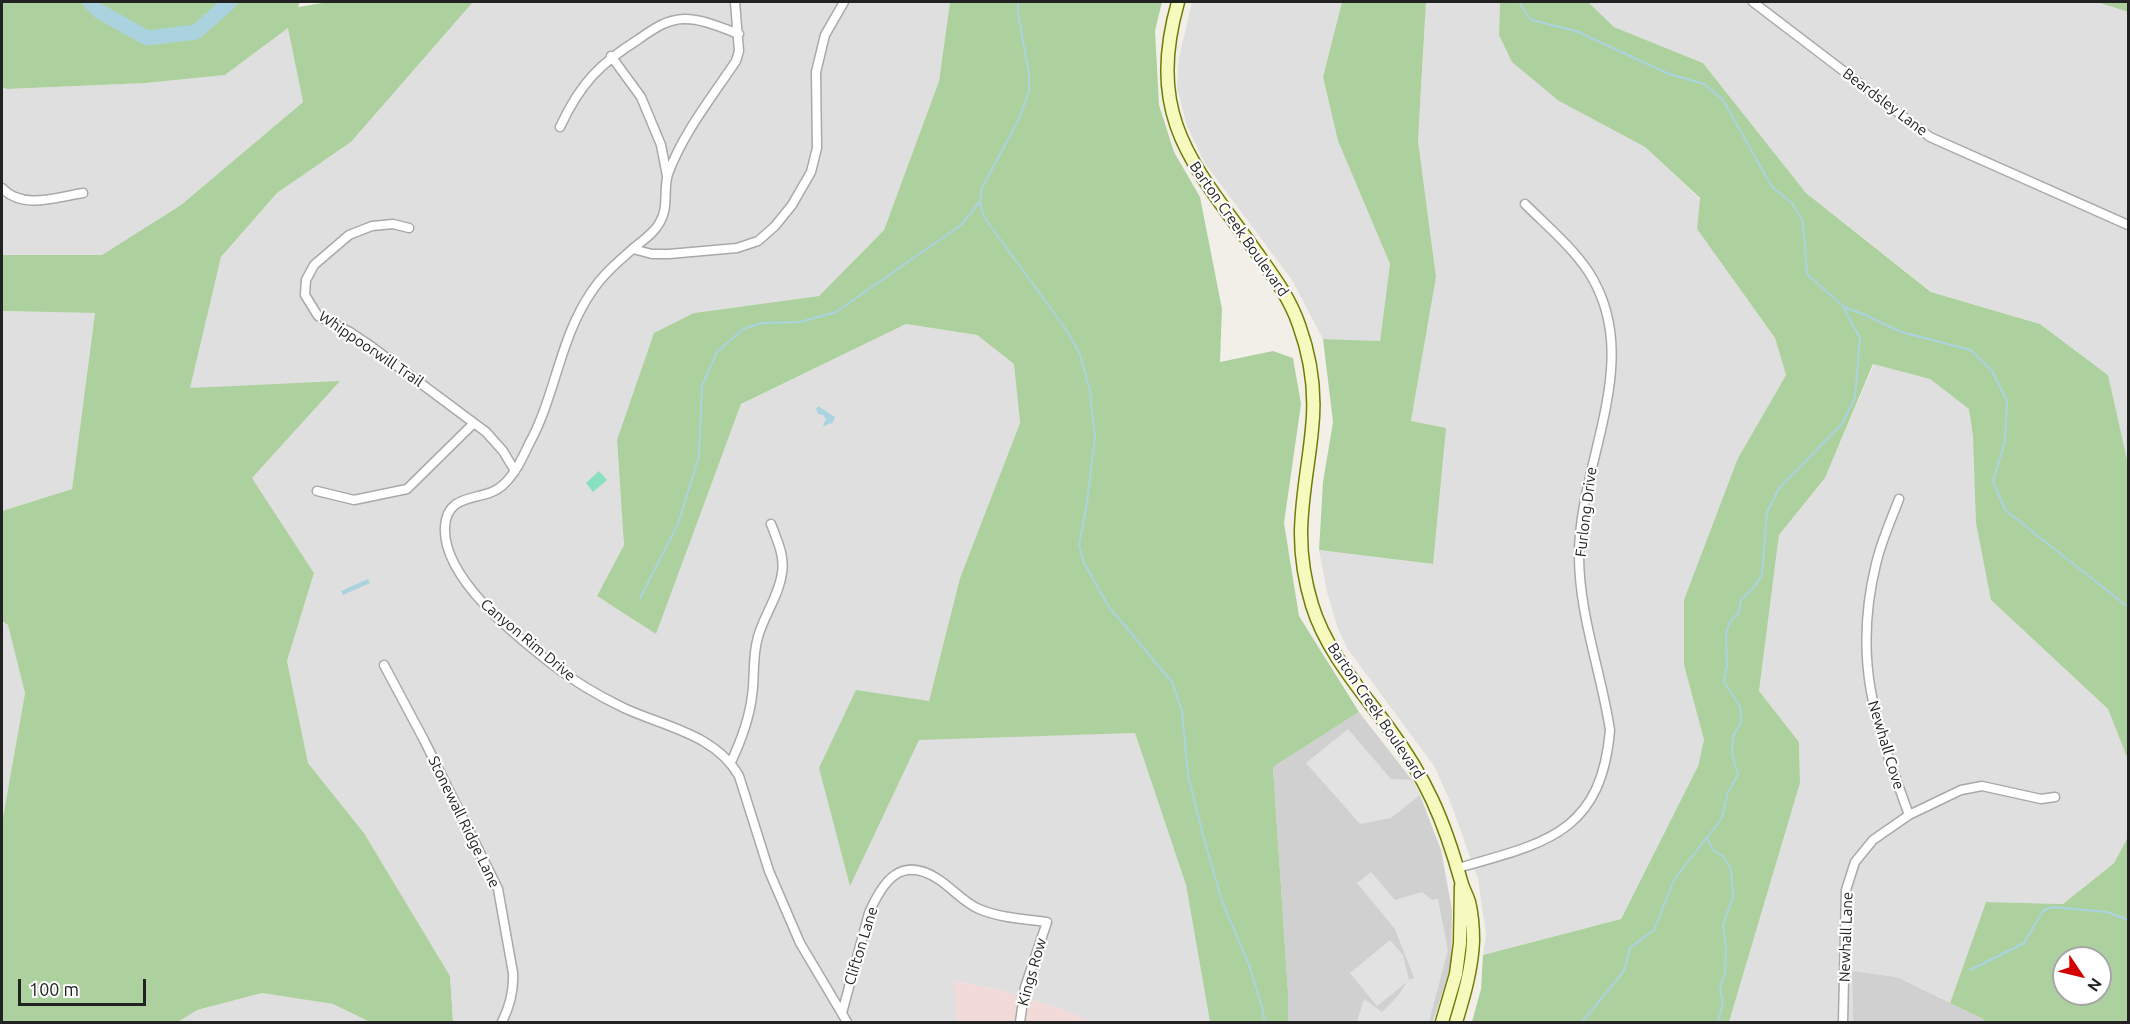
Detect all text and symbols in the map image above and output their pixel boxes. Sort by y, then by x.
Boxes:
street label: Beardsley Lane [1839,64,1931,140]
street label: Barton Creek Boulevard [1186,158,1292,300]
street label: Whippoorwill Trail [315,307,427,391]
street label: Furlong Drive [1572,466,1600,558]
street label: Canyon Rim Drive [477,595,579,685]
street label: Barton Creek Boulevard [1324,639,1428,783]
street label: Newhall Cove [1864,699,1908,791]
street label: Stonewall Ridge Lane [424,753,504,891]
street label: Newhall Lane [1835,892,1857,982]
street label: Clifton Lane [841,904,881,988]
street label: Kings Row [1014,936,1050,1008]
north arrow [2052,946,2112,1006]
scale bar [21,967,148,1005]
text: N [2084,975,2106,995]
text: 100 m [29,979,79,999]

